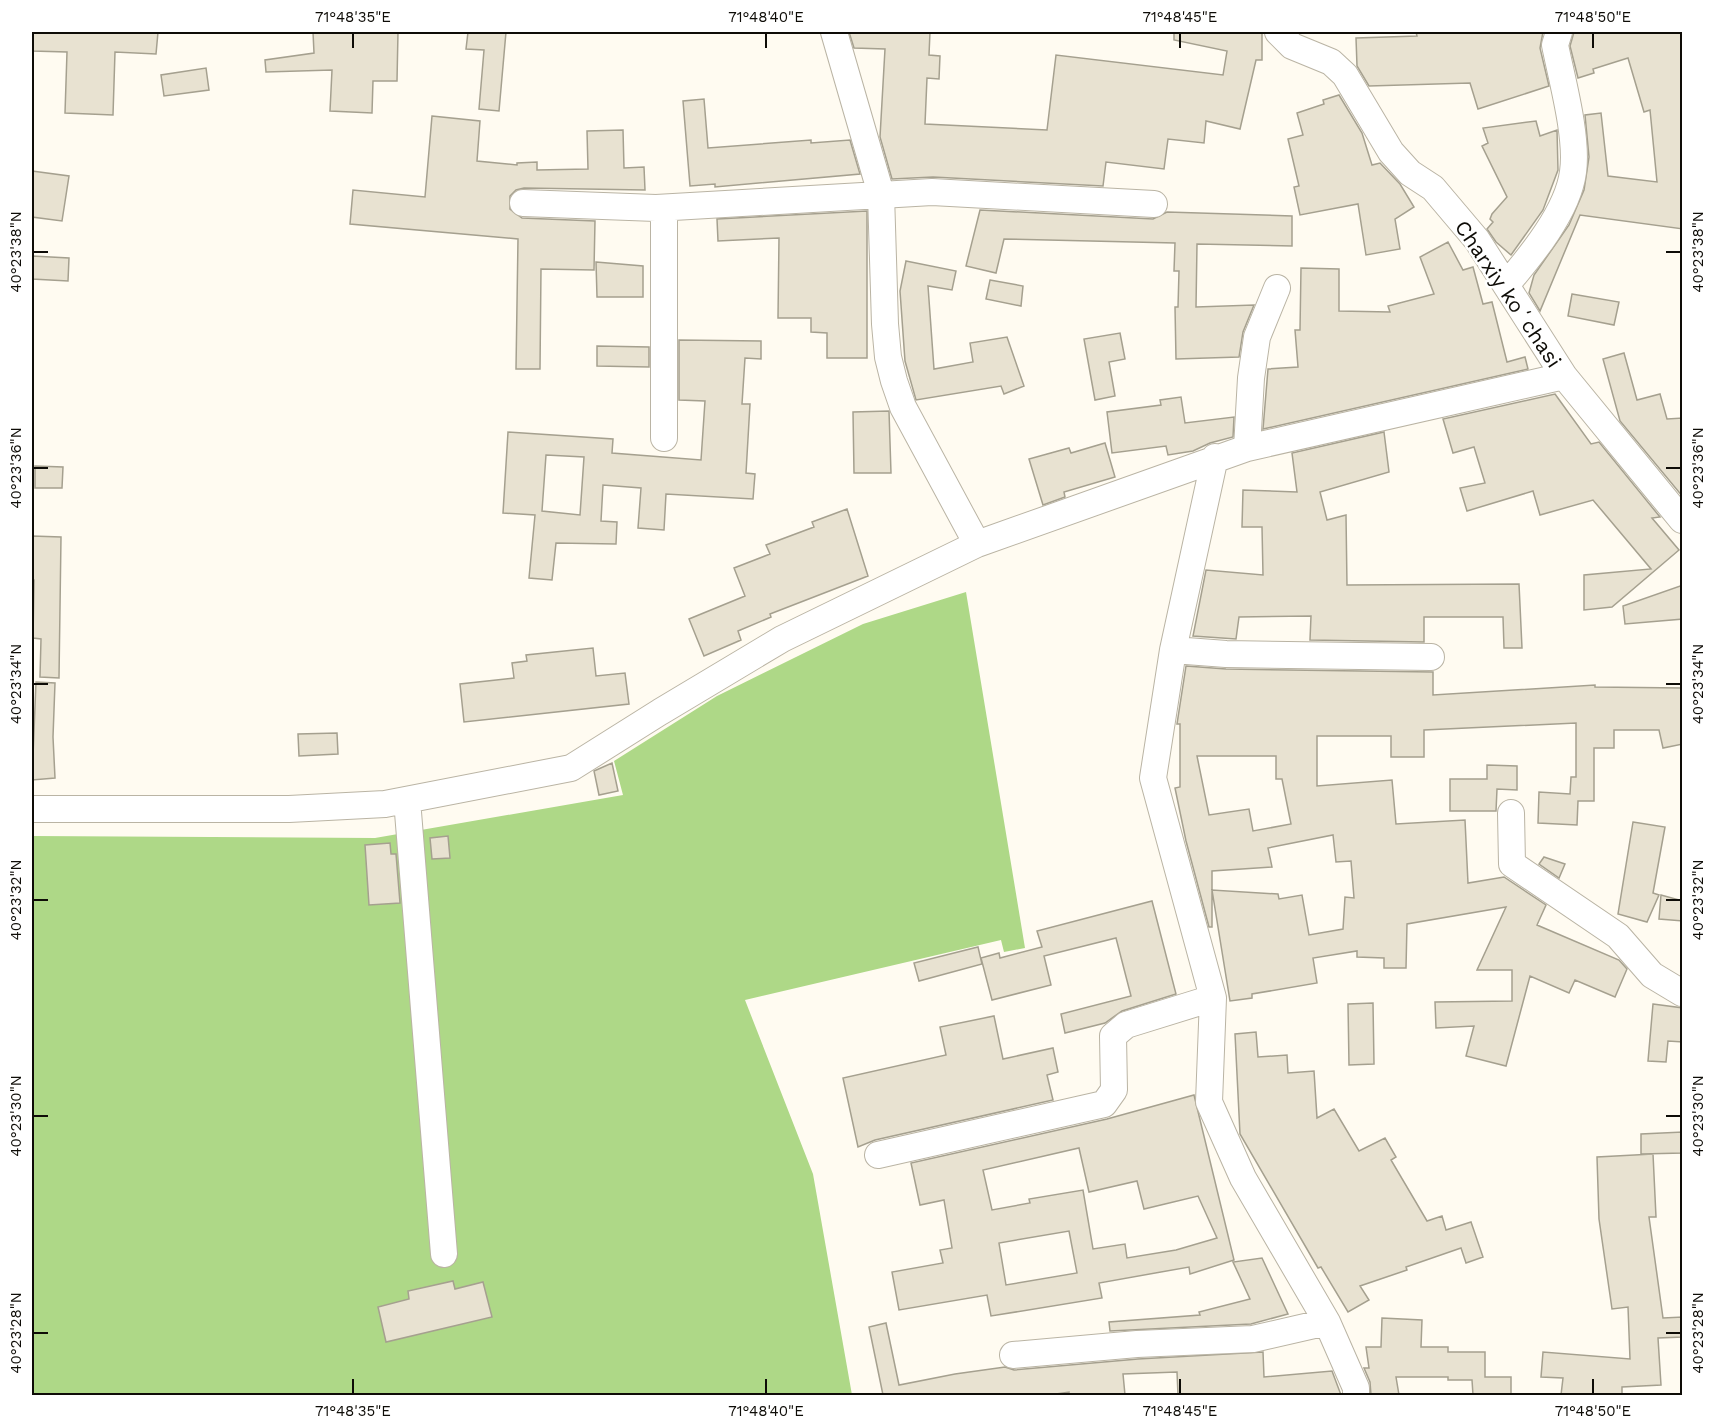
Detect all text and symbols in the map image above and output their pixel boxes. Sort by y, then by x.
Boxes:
text: 71°48'35"E [315,8,391,26]
text: 71°48'40"E [728,8,804,26]
text: 71°48'45"E [1143,8,1217,26]
text: 71°48'50"E [1555,8,1631,26]
text: 40°23'38"N [7,211,25,293]
text: 40°23'38"N [1689,211,1707,293]
street label: Charxiy koʻchasi [1450,215,1567,372]
text: 40°23'36"N [7,427,25,509]
text: 40°23'36"N [1689,427,1707,509]
text: 40°23'34"N [7,644,25,724]
text: 40°23'34"N [1689,644,1707,724]
text: 40°23'32"N [7,860,25,940]
text: 40°23'32"N [1689,860,1707,940]
text: 40°23'30"N [7,1075,25,1157]
text: 40°23'30"N [1689,1075,1707,1157]
text: 40°23'28"N [7,1292,25,1374]
text: 40°23'28"N [1689,1292,1707,1374]
text: 71°48'35"E [315,1402,391,1420]
text: 71°48'40"E [728,1402,804,1420]
text: 71°48'45"E [1143,1402,1217,1420]
text: 71°48'50"E [1555,1402,1631,1420]

